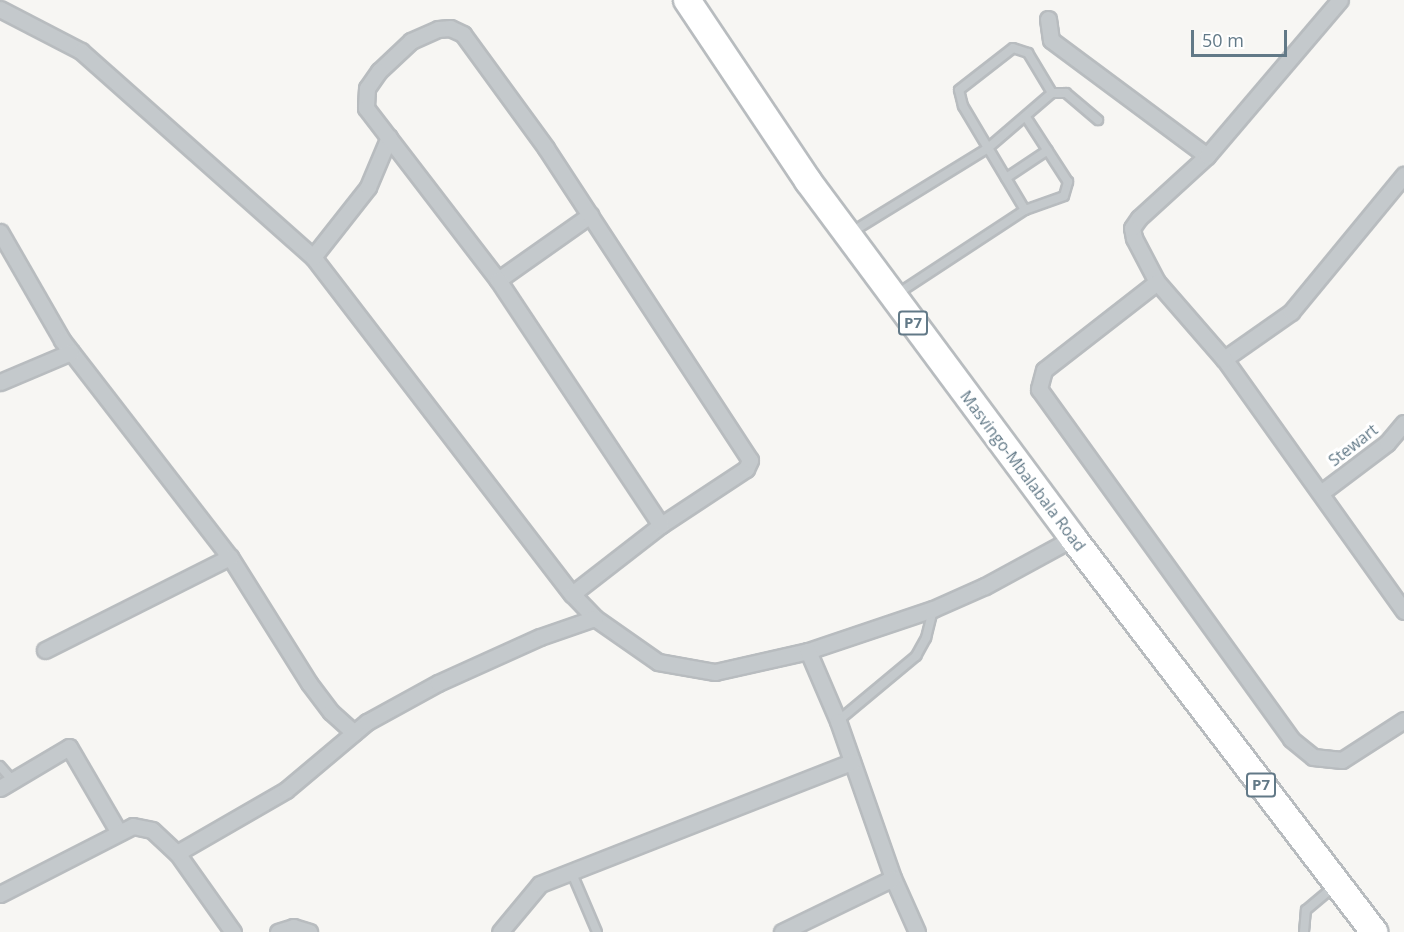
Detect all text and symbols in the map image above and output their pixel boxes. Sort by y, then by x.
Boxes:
scale bar [1194,18,1290,56]
text: 50 m [1202,28,1244,52]
road number: P7 [898,311,928,335]
street label: Masvingo-Mbalabala Road [956,387,1090,555]
street label: Stewart [1325,420,1381,470]
road number: P7 [1246,773,1276,797]

